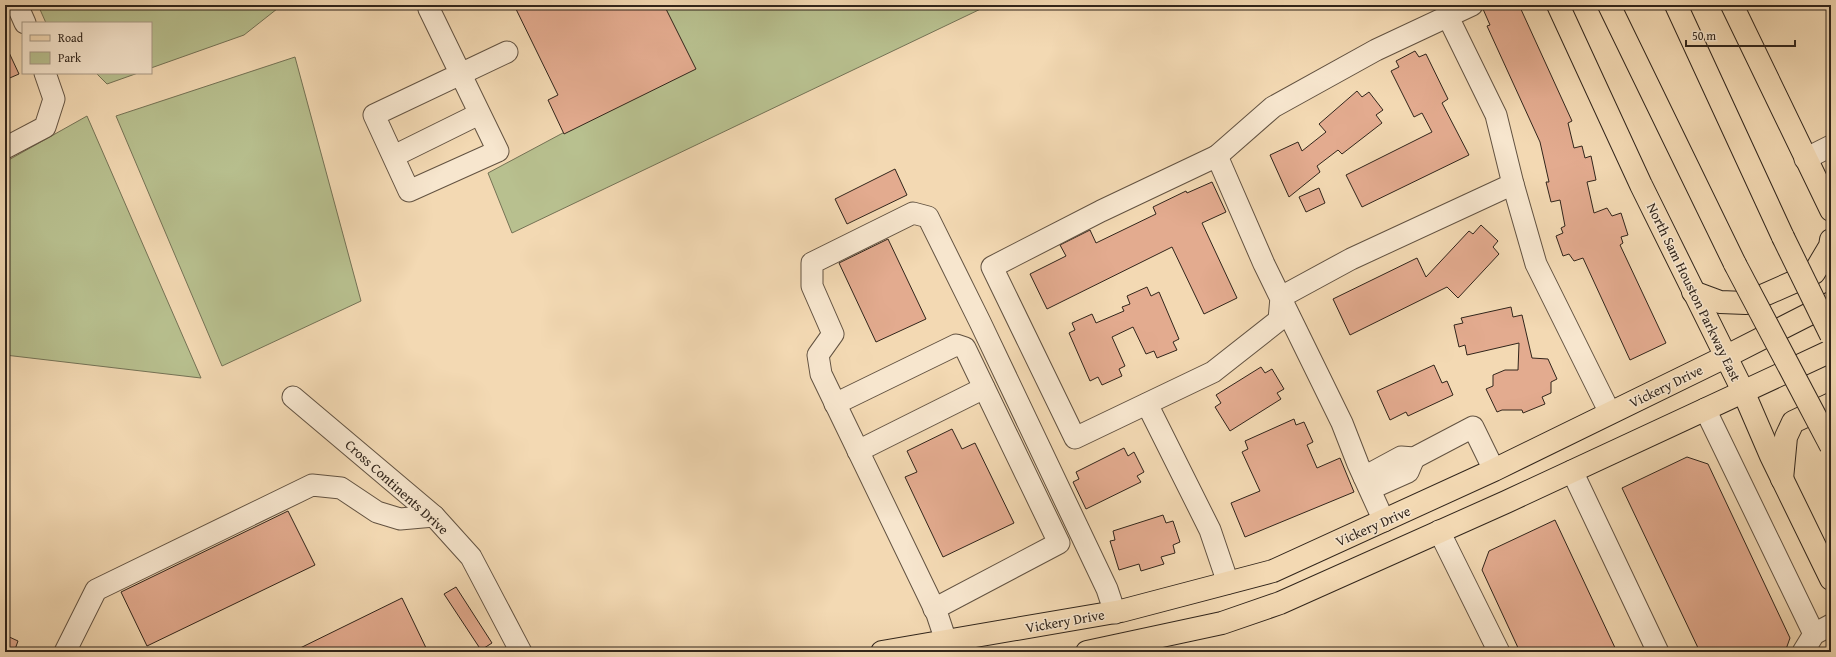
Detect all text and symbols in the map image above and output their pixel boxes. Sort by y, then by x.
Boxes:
legend [22,22,152,74]
scale bar [1686,22,1795,48]
text: 50 m [1692,27,1716,44]
text: Road [58,29,84,46]
text: Park [58,49,82,66]
street label: North Sam Houston Parkway East [1642,199,1746,385]
street label: Vickery Drive [1626,359,1707,412]
street label: Cross Continents Drive [341,435,454,539]
street label: Vickery Drive [1333,500,1414,551]
street label: Vickery Drive [1024,604,1106,638]

